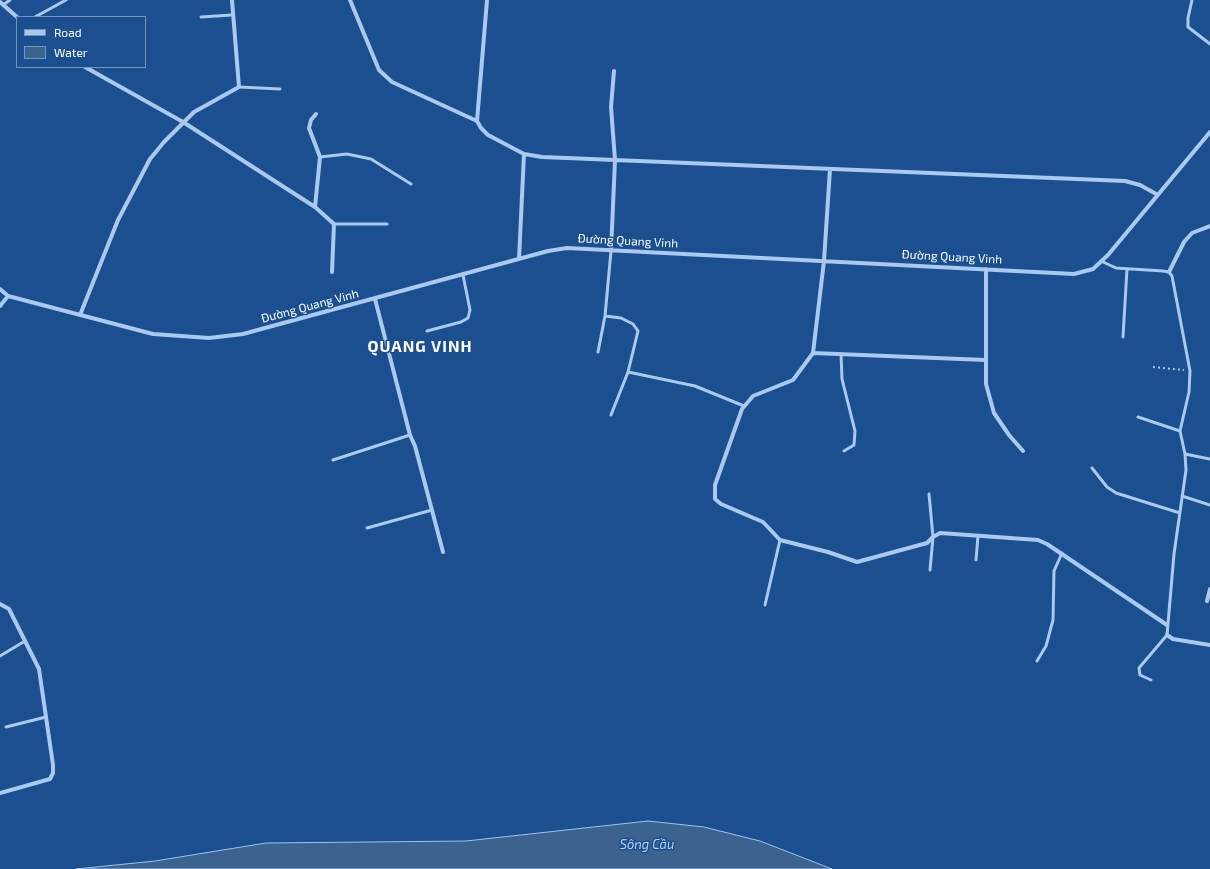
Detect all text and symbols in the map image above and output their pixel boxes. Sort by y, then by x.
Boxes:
legend [16,16,146,68]
text: Road [54,25,82,39]
text: Water [54,45,88,59]
street label: Đường Quang Vinh [577,231,679,251]
street label: Đường Quang Vinh [901,247,1003,267]
street label: Đường Quang Vinh [260,286,360,326]
district label: QUANG VINH [367,337,473,357]
water label: Sông Cầu [620,837,674,853]

